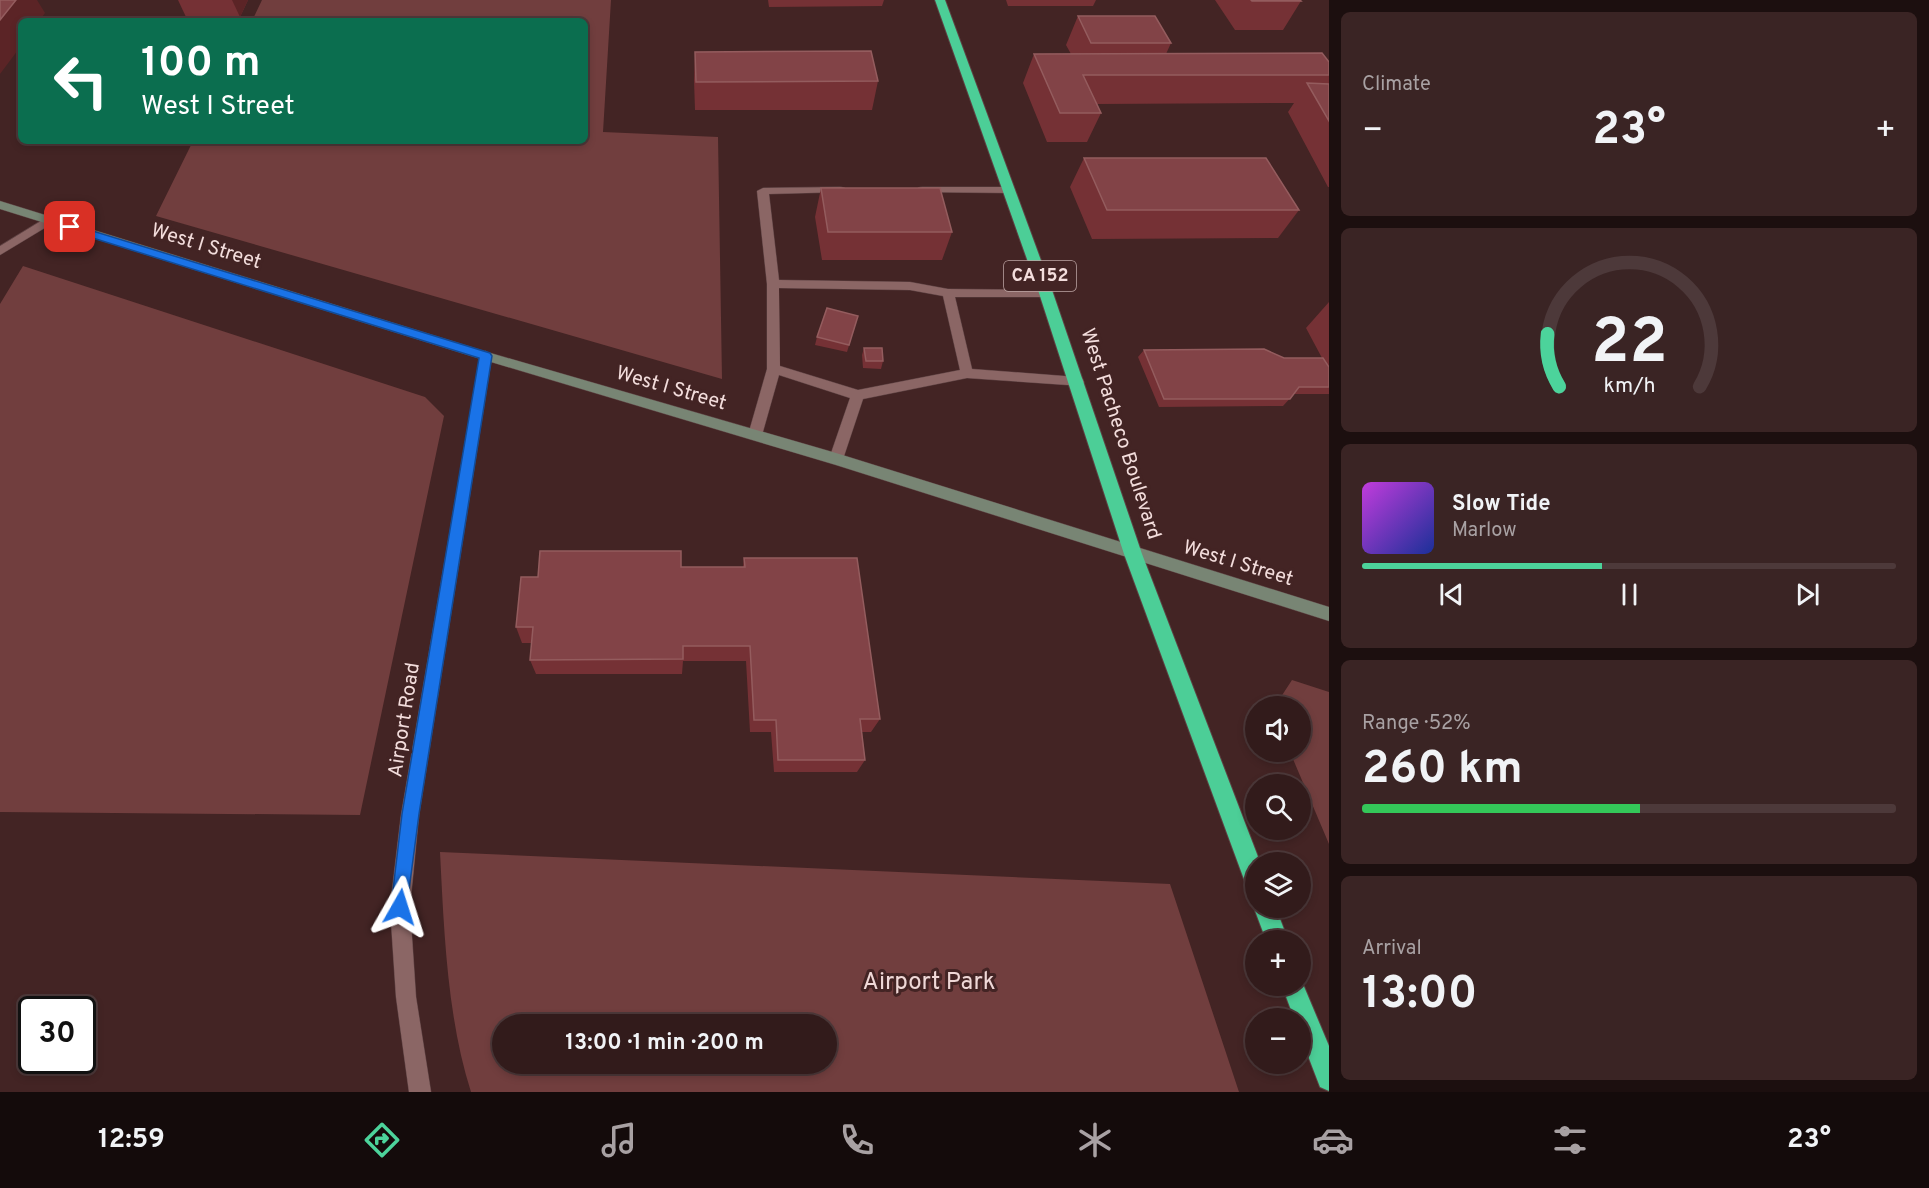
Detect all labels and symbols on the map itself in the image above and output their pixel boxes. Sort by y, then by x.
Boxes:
pin [44,201,95,252]
street label: West I Street [148,218,264,276]
road number: CA 152 [1004,261,1076,291]
street label: West Pacheco Boulevard [1074,325,1166,543]
street label: West I Street [613,361,729,417]
street label: West I Street [1180,535,1296,593]
street label: Airport Road [383,661,427,779]
position arrow [368,875,432,939]
park label: Airport Park [863,968,995,998]
speed limit sign: 30 [18,996,96,1074]

